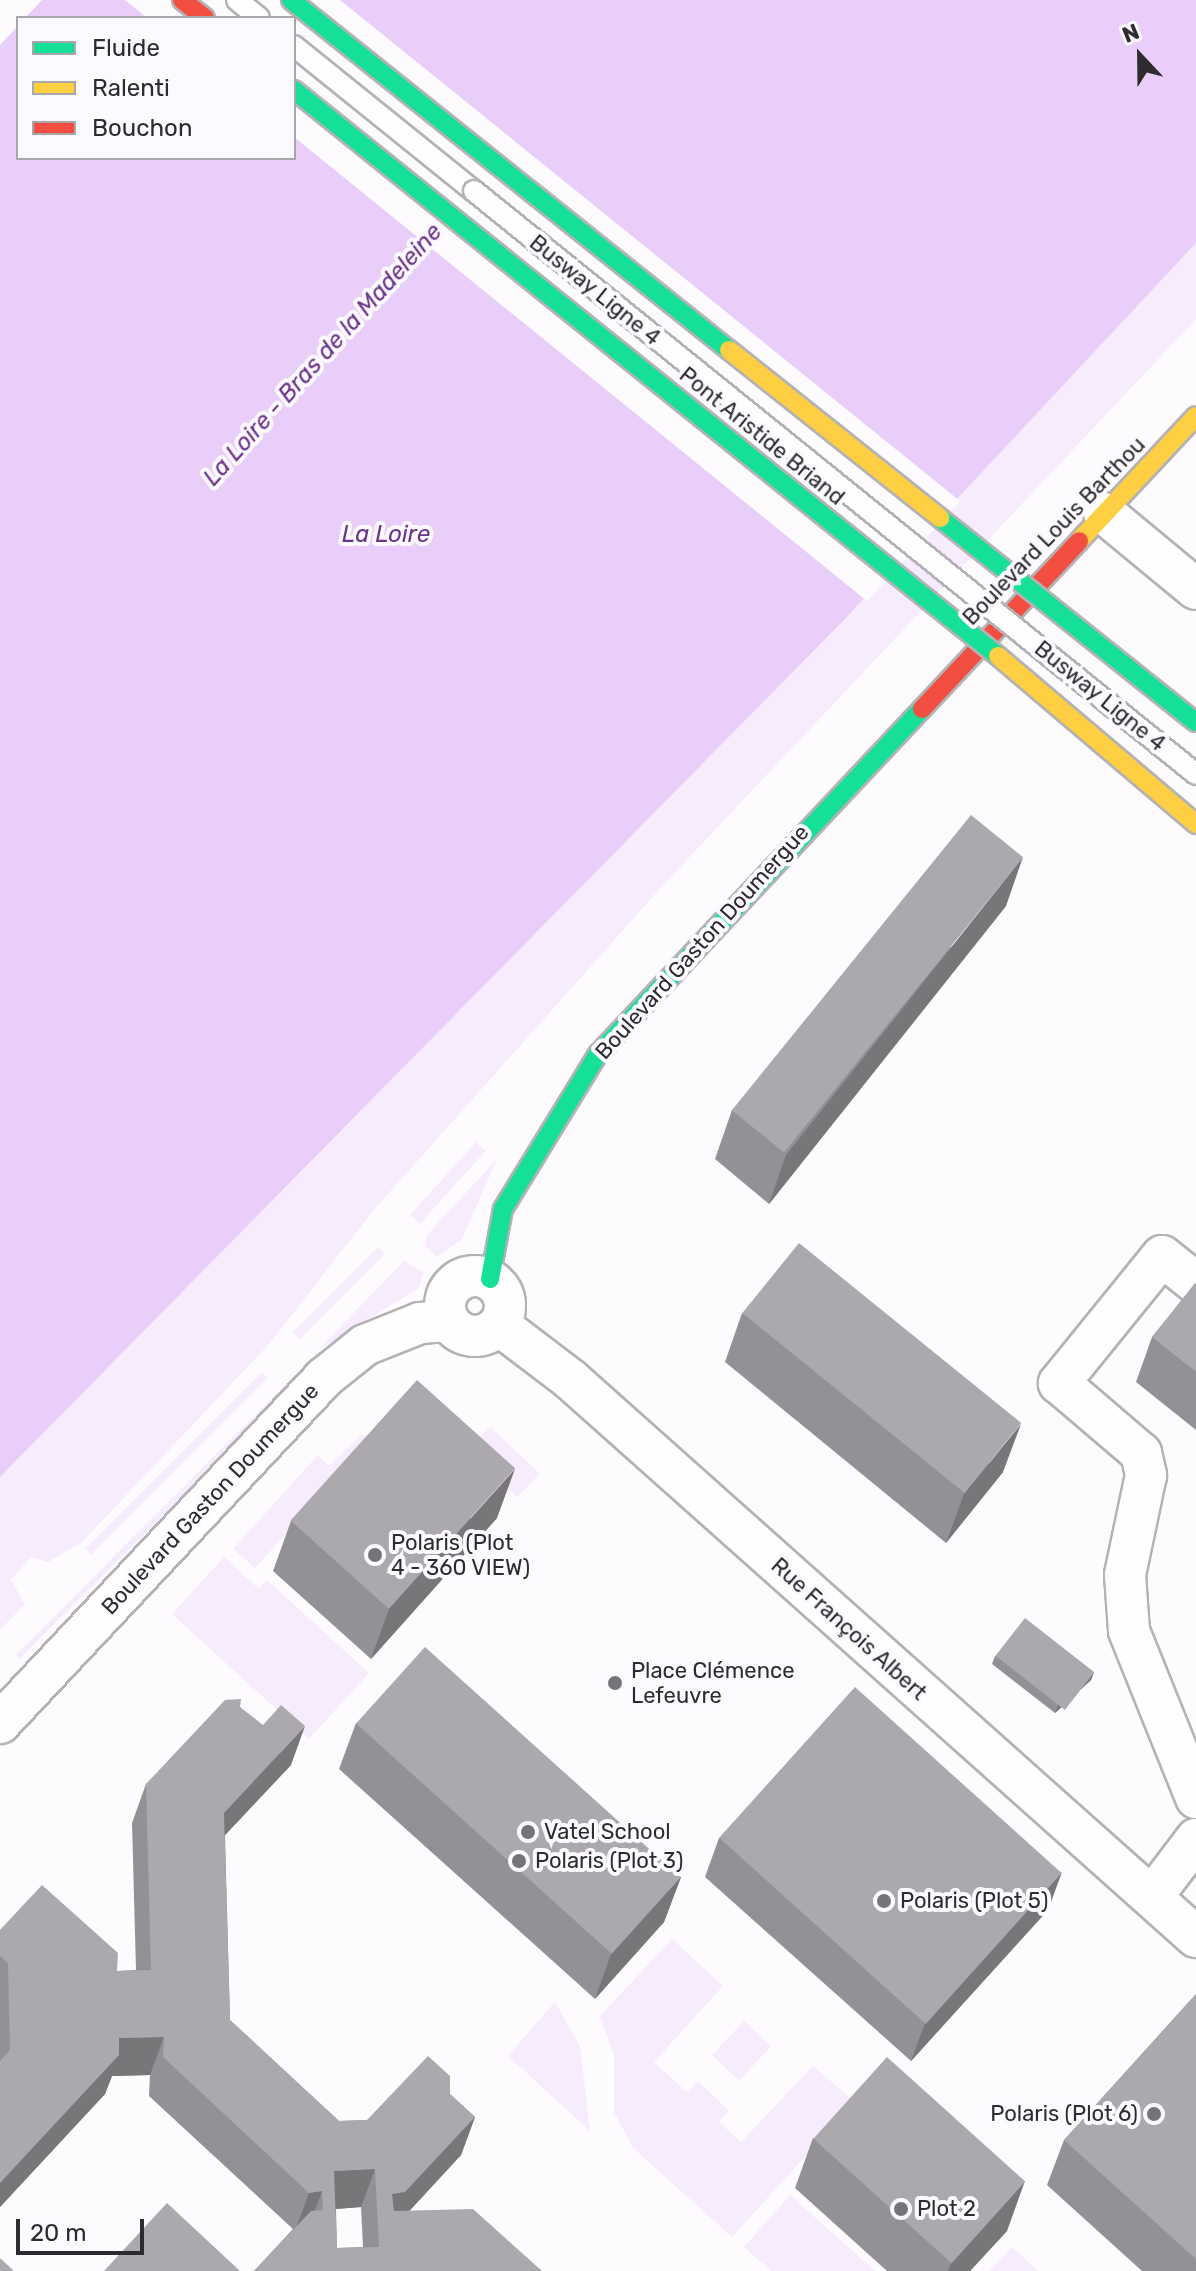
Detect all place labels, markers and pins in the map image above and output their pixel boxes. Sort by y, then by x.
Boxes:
place label: Polaris (Plot 4 - 360 VIEW) [391,1529,531,1580]
marker: Polaris (Plot 4 - 360 VIEW) [366,1546,384,1564]
place label: Place Clémence Lefeuvre [631,1657,794,1708]
marker: Place Clémence Lefeuvre [606,1674,624,1692]
place label: Vatel School [544,1819,671,1845]
marker: Vatel School [519,1823,537,1841]
place label: Polaris (Plot 3) [535,1848,684,1874]
marker: Polaris (Plot 3) [510,1852,528,1870]
place label: Polaris (Plot 5) [900,1888,1048,1914]
marker: Polaris (Plot 5) [875,1892,893,1910]
place label: Polaris (Plot 6) [990,2101,1138,2127]
marker: Polaris (Plot 6) [1145,2105,1163,2123]
place label: Plot 2 [917,2196,976,2222]
marker: Plot 2 [892,2200,910,2218]

